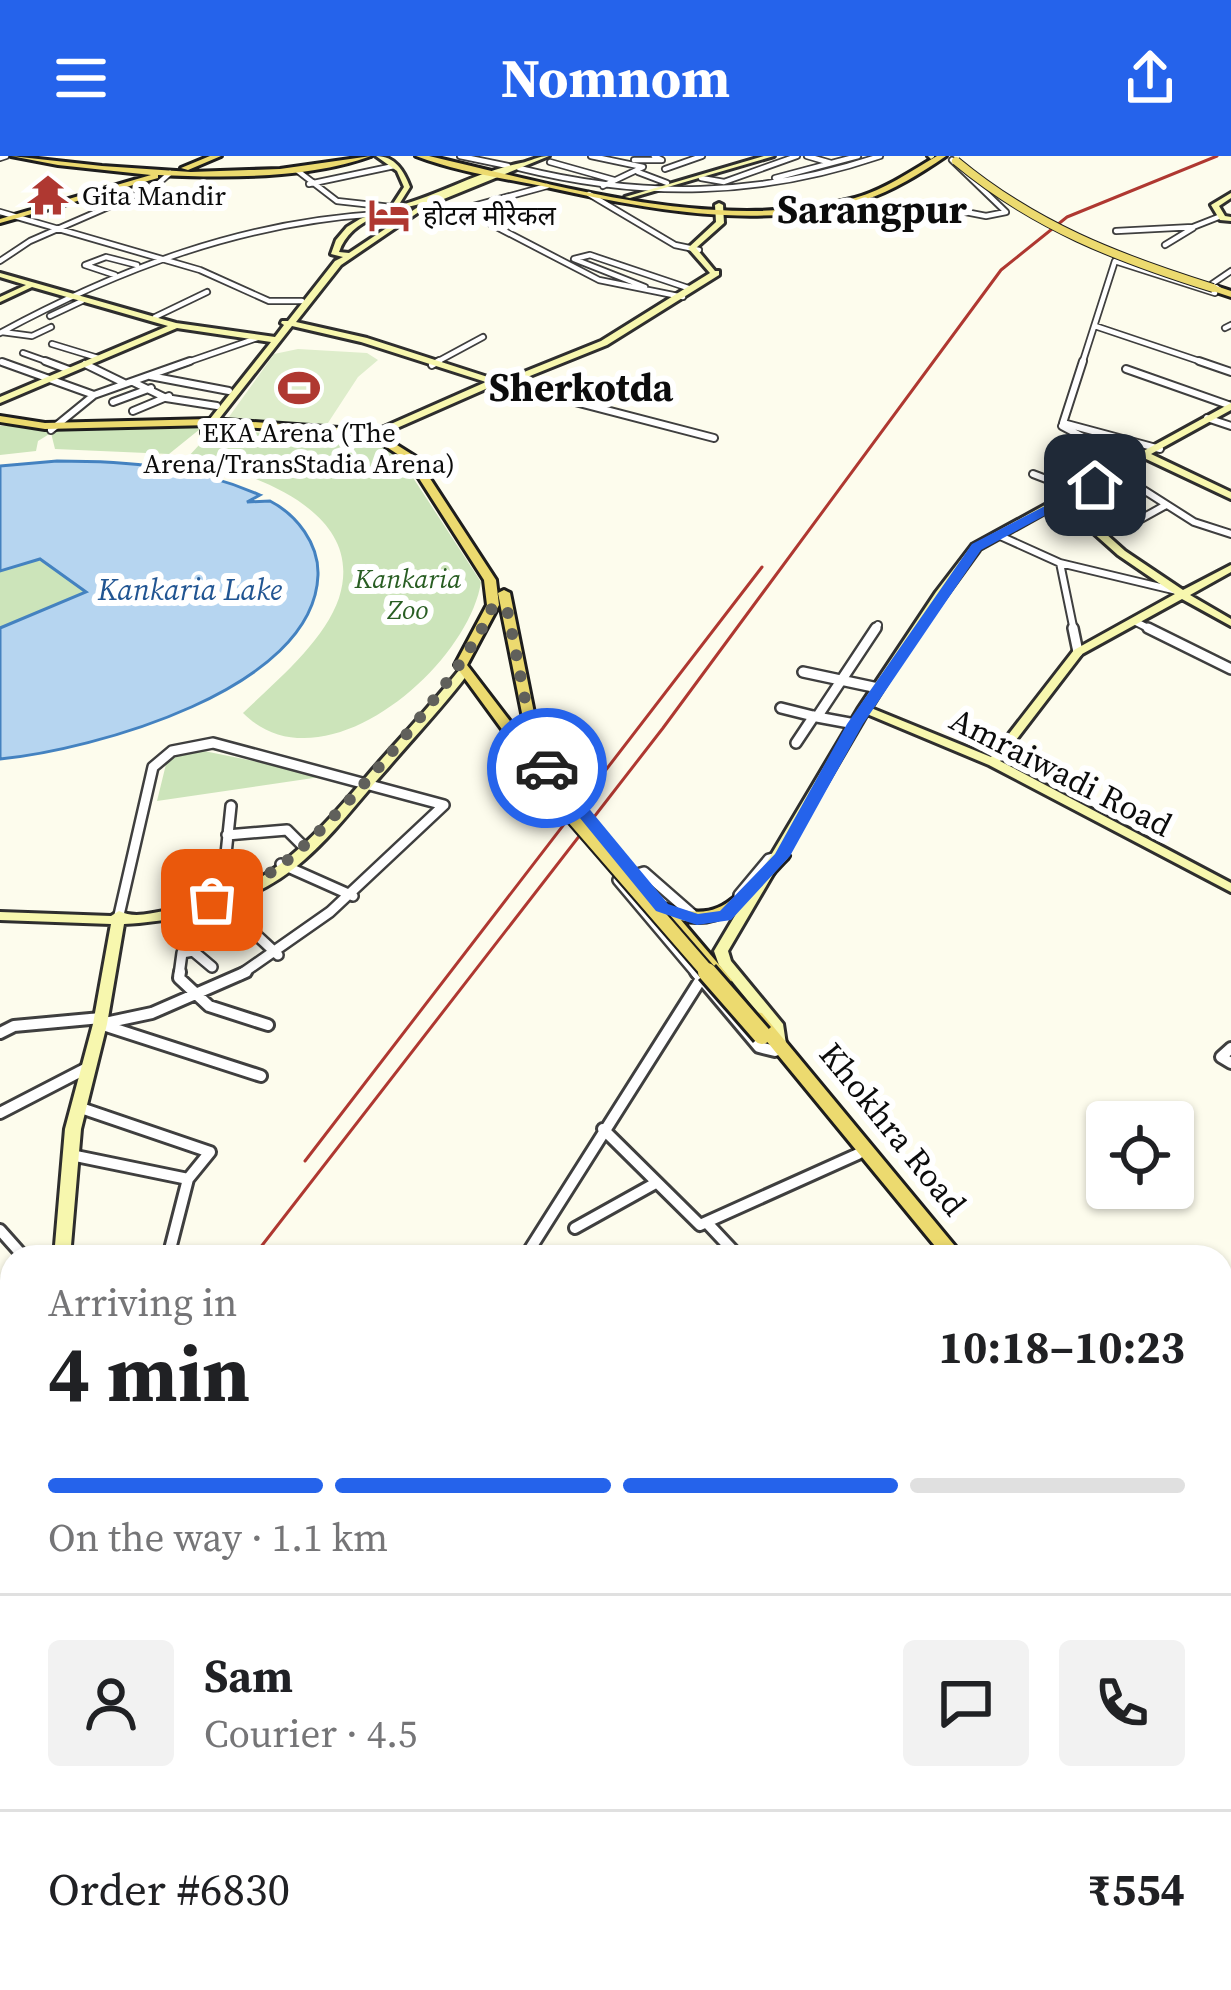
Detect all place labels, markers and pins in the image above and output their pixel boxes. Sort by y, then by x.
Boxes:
temple icon: Gita Mandir [25,172,71,218]
place label: Gita Mandir [82,177,226,214]
hotel icon: होटल मीरेकल [366,192,412,238]
place label: होटल मीरेकल [423,197,556,234]
sports icon: EKA Arena (The Arena/TransStadia Arena) [276,365,322,411]
place label: EKA Arena (The Arena/TransStadia Arena) [143,414,455,482]
pin [1044,434,1146,536]
pin [161,849,263,951]

